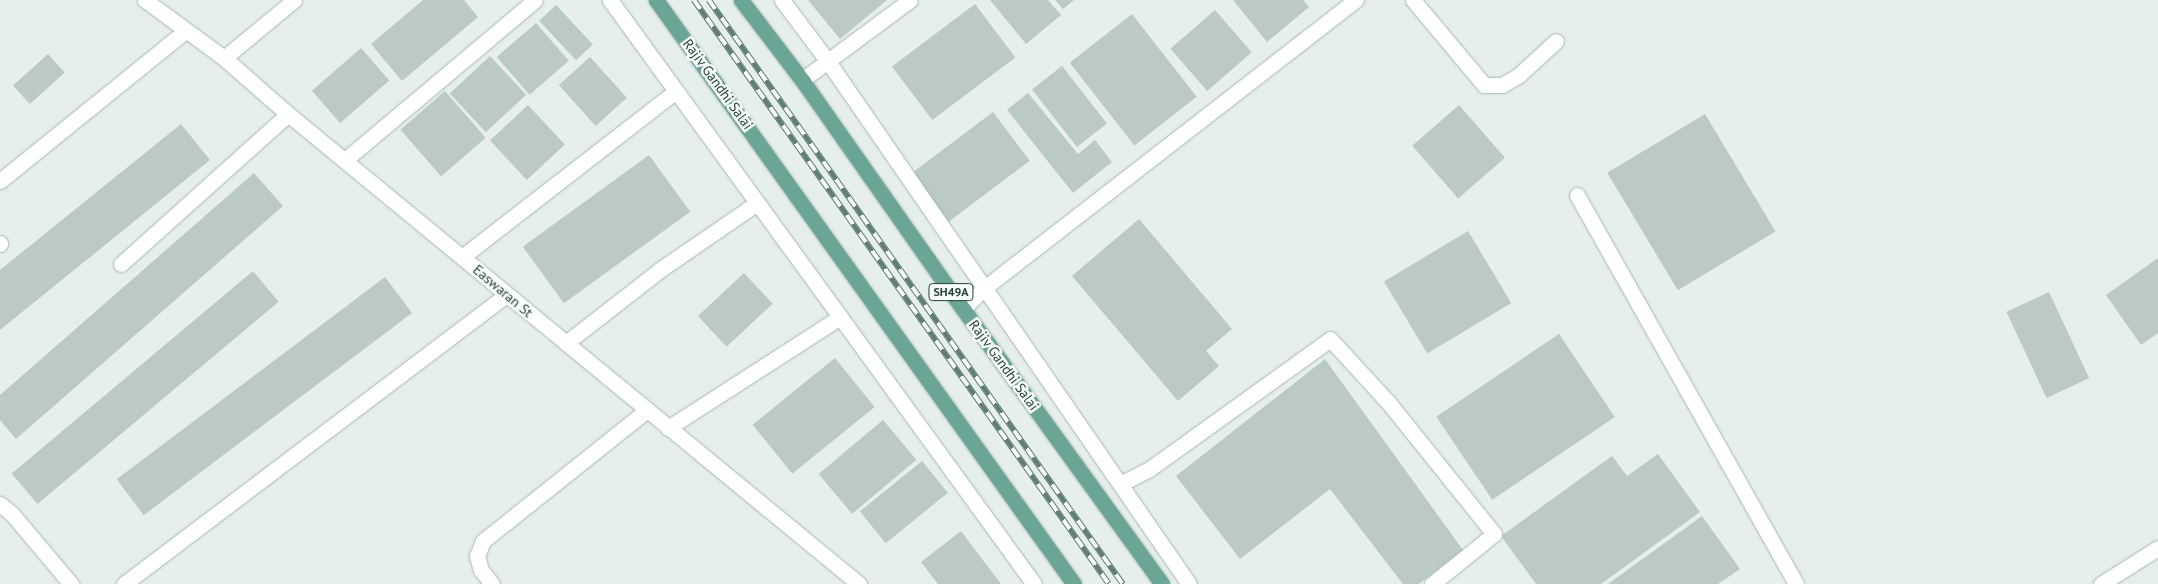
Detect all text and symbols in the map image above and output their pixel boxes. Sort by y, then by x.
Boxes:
street label: Rajiv Gandhi Salai [679,35,757,133]
street label: Easwaran St [470,261,536,321]
road number: SH49A [927,282,975,302]
street label: Rajiv Gandhi Salai [965,316,1043,414]

